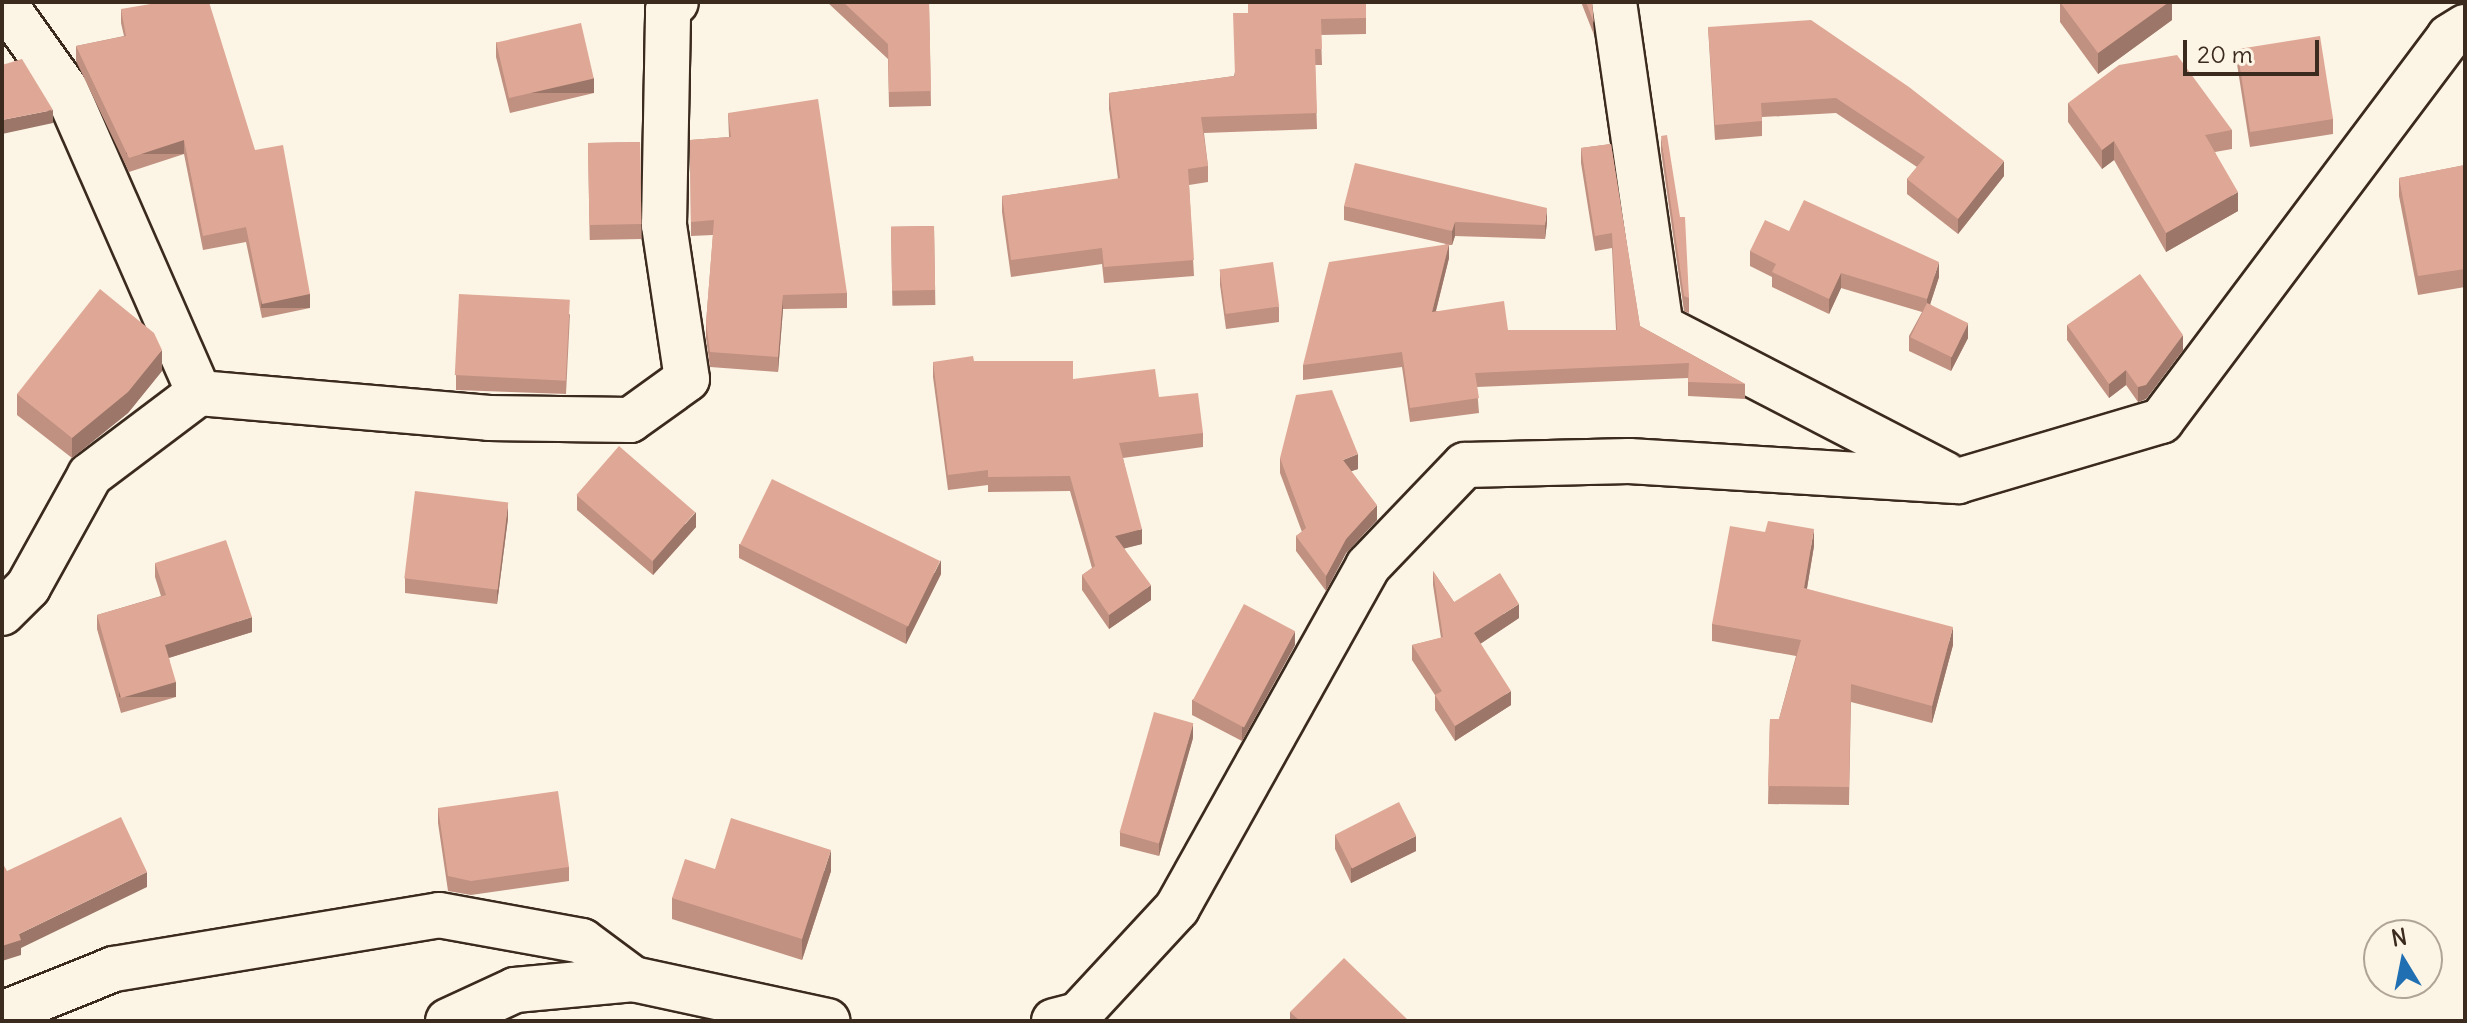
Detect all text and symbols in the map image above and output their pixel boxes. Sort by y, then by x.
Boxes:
scale bar [2187,24,2323,74]
text: 20 m [2197,39,2253,69]
north arrow [2363,919,2443,999]
text: N [2389,922,2409,952]

